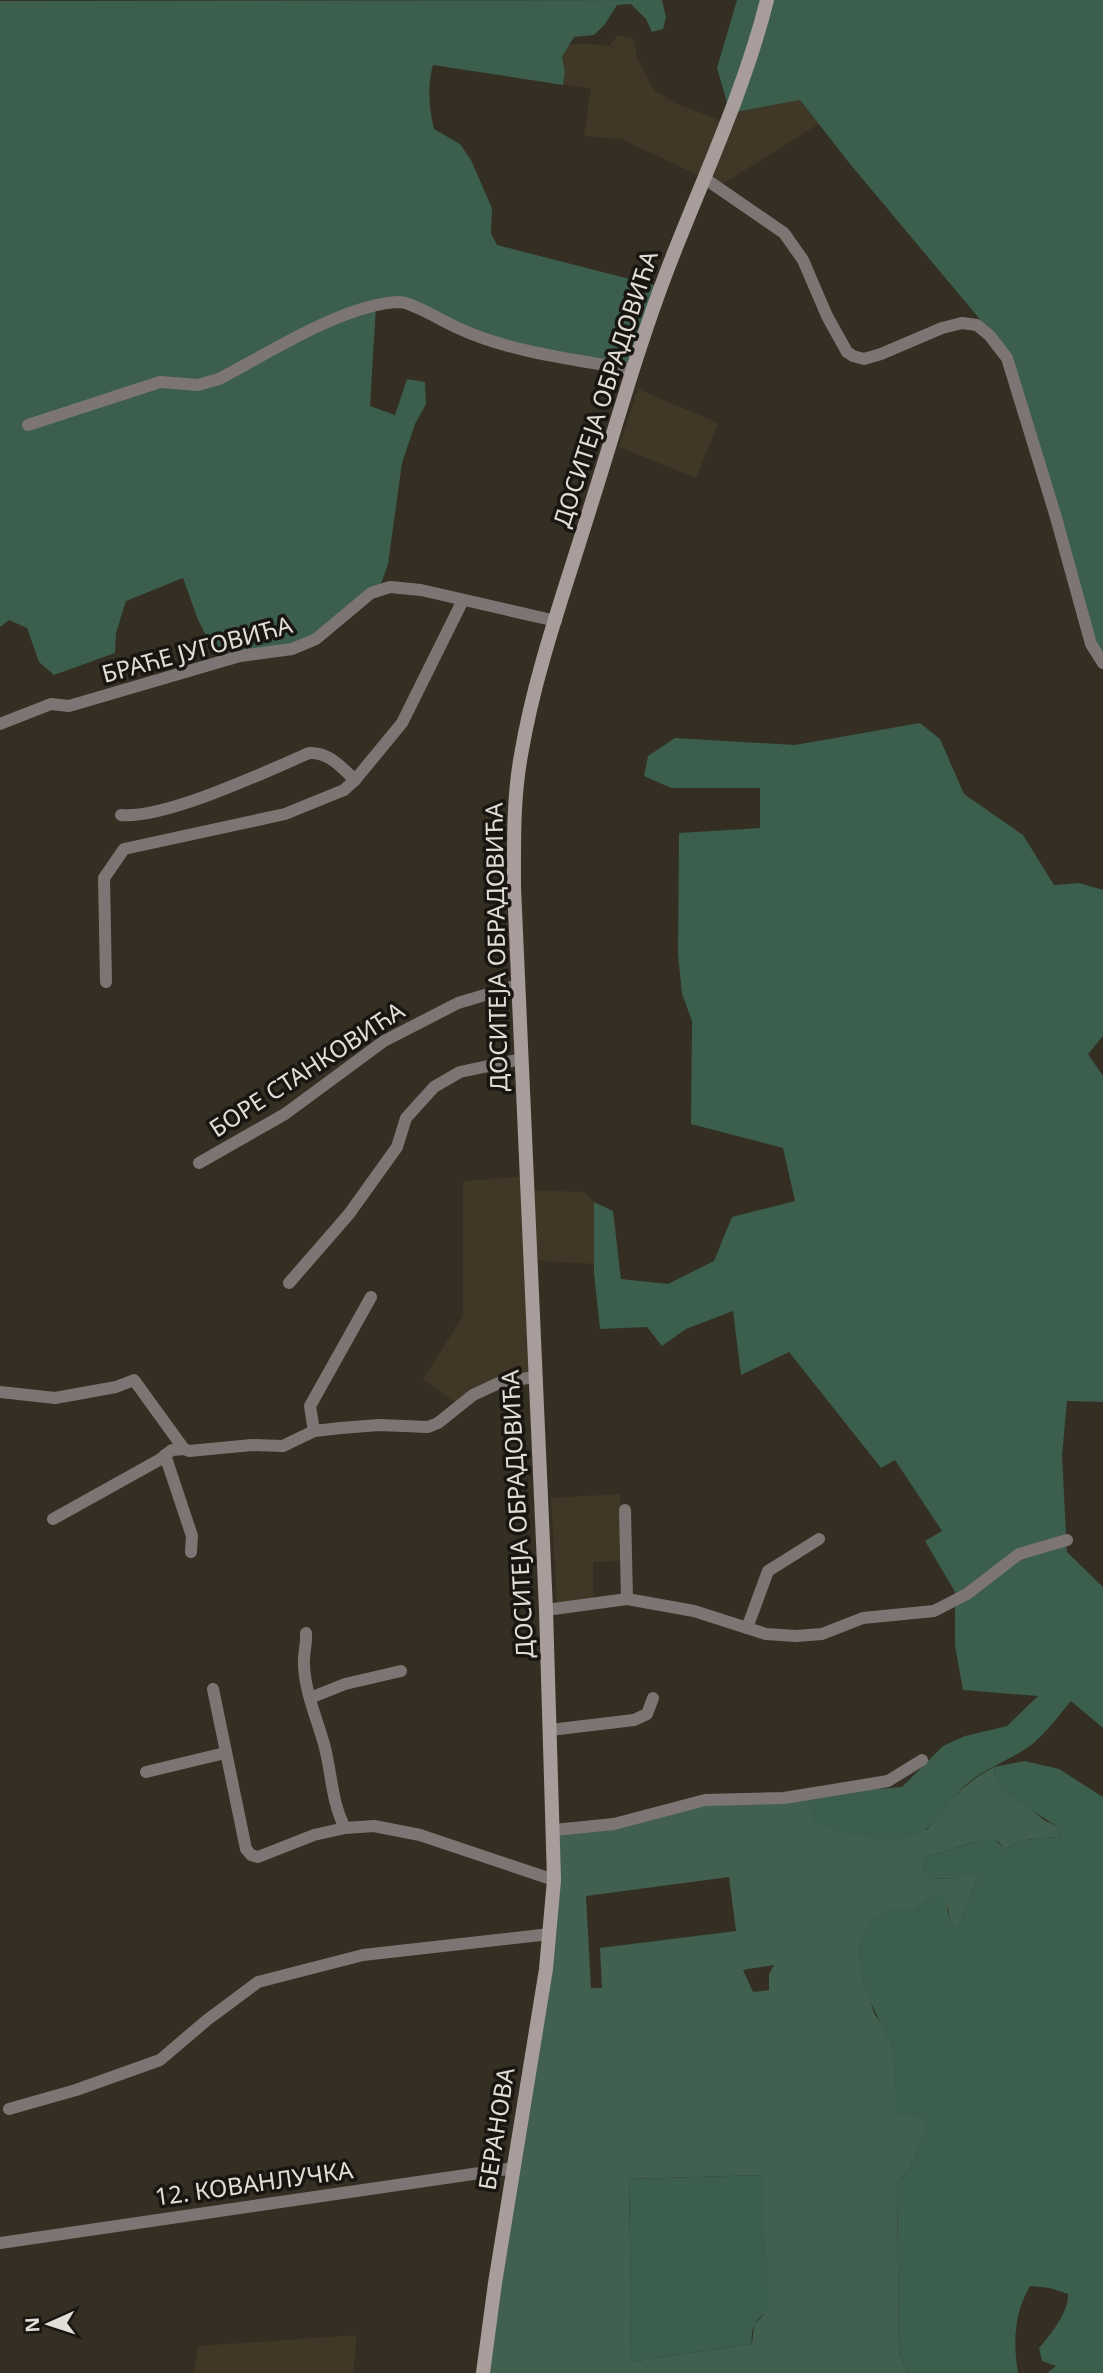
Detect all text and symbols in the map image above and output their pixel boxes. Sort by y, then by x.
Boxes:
street label: ДОСИТЕЈА ОБРАДОВИЋА [544,245,665,531]
street label: БРАЋЕ ЈУГОВИЋА [98,607,296,690]
street label: ДОСИТЕЈА ОБРАДОВИЋА [476,802,515,1092]
street label: БОРЕ СТАНКОВИЋА [202,993,411,1144]
street label: ДОСИТЕЈА ОБРАДОВИЋА [492,1368,541,1659]
street label: БЕРАНОВА [470,2064,522,2192]
street label: 12. КОВАНЛУЧКА [153,2152,356,2213]
north arrow [14,2289,84,2359]
text: N [19,2316,45,2333]

